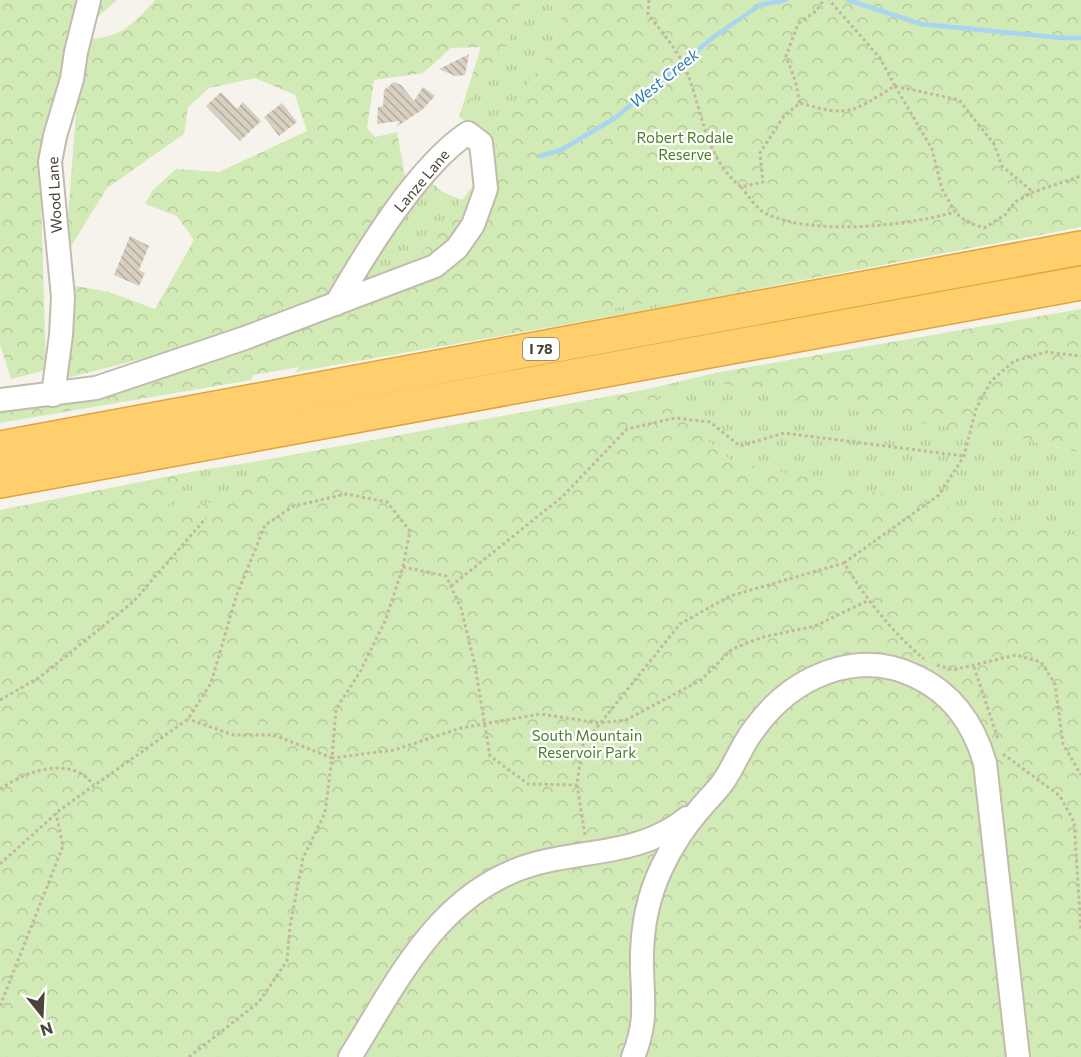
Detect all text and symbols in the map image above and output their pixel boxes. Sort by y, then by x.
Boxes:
water label: West Creek [625,44,702,111]
park label: Robert Rodale Reserve [636,128,734,163]
street label: Lanze Lane [390,145,453,215]
street label: Wood Lane [43,156,65,234]
road number: I 78 [523,338,559,360]
park label: South Mountain Reservoir Park [532,726,642,761]
north arrow [12,985,72,1045]
text: N [38,1019,55,1041]

